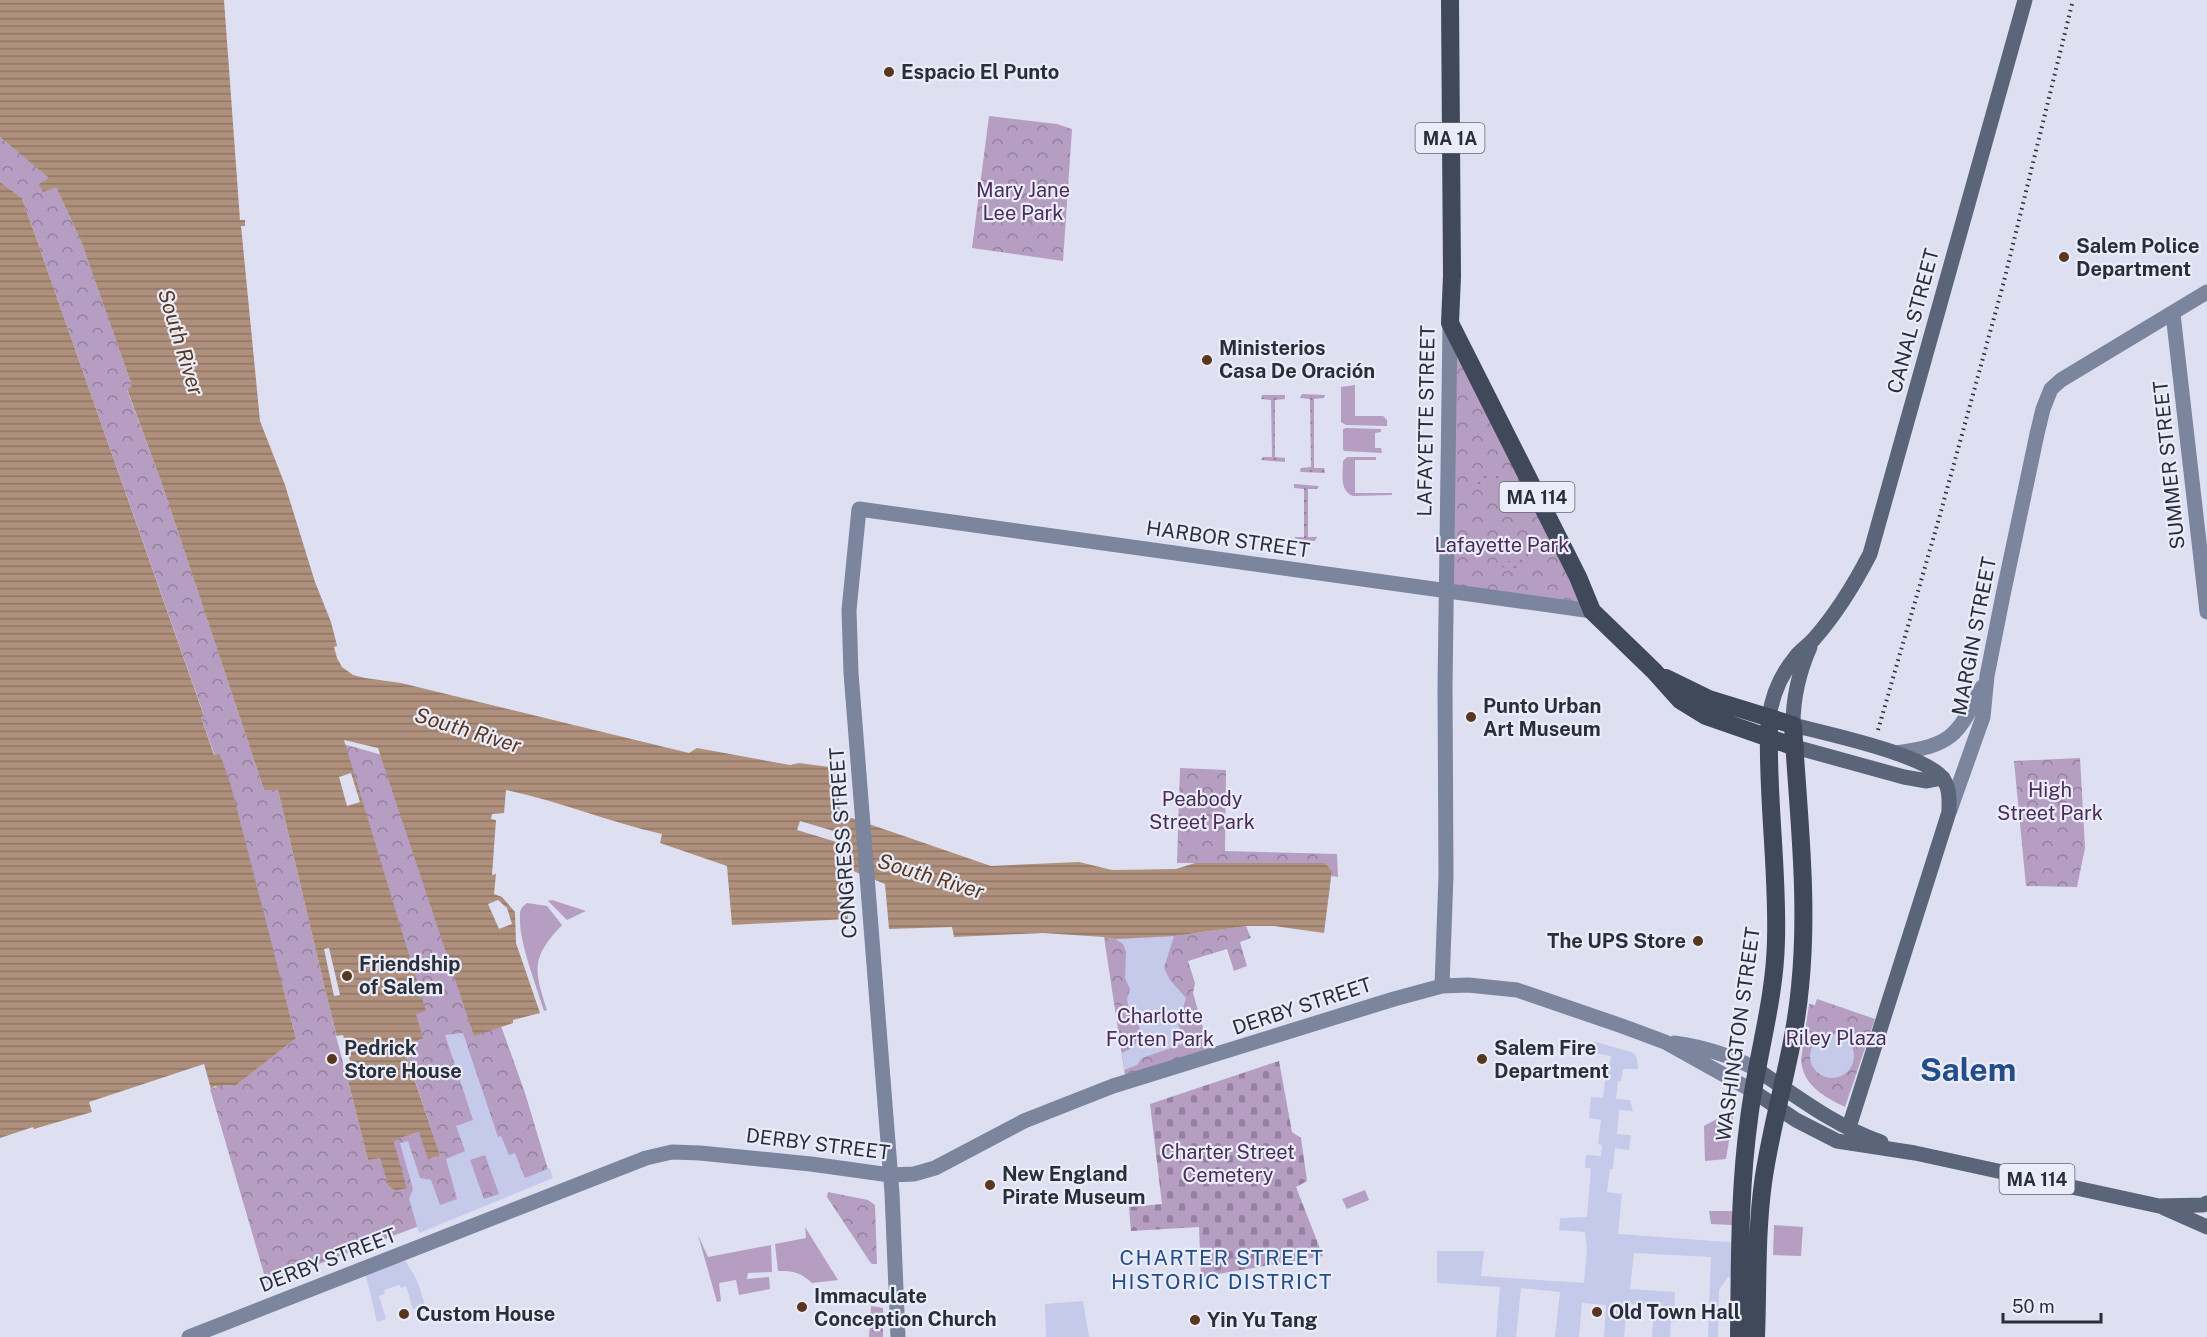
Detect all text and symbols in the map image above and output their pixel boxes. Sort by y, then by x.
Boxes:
place label: Espacio El Punto [901,60,1059,84]
marker: Espacio El Punto [882,65,896,79]
road number: MA 1A [1416,123,1484,153]
park label: Mary Jane Lee Park [976,178,1070,225]
place label: Salem Police Department [2076,234,2199,281]
street label: CANAL STREET [1882,246,1944,396]
marker: Salem Police Department [2057,250,2071,264]
water label: South River [153,286,209,399]
street label: LAFAYETTE STREET [1412,325,1440,517]
place label: Ministerios Casa De Oración [1219,336,1375,383]
marker: Ministerios Casa De Oración [1200,353,1214,367]
street label: SUMMER STREET [2148,379,2190,550]
road number: MA 114 [1500,482,1574,512]
street label: HARBOR STREET [1145,516,1312,562]
park label: Lafayette Park [1434,533,1570,557]
street label: MARGIN STREET [1947,555,2001,717]
place label: Punto Urban Art Museum [1483,694,1601,741]
water label: South River [412,702,525,758]
marker: Punto Urban Art Museum [1464,710,1478,724]
street label: CONGRESS STREET [824,746,862,939]
park label: High Street Park [1997,778,2103,825]
park label: Peabody Street Park [1149,787,1255,834]
water label: South River [875,848,988,904]
street label: WASHINGTON STREET [1711,925,1765,1143]
place label: The UPS Store [1547,929,1686,953]
marker: The UPS Store [1691,934,1705,948]
place label: Friendship of Salem [359,952,460,999]
marker: Friendship of Salem [340,969,354,983]
street label: DERBY STREET [1229,972,1375,1040]
park label: Charlotte Forten Park [1106,1004,1214,1051]
park label: Riley Plaza [1785,1026,1887,1050]
place label: Pedrick Store House [344,1036,462,1083]
place label: Salem Fire Department [1494,1036,1609,1083]
district label: Salem [1920,1051,2016,1088]
marker: Pedrick Store House [325,1052,339,1066]
marker: Salem Fire Department [1475,1052,1489,1066]
street label: DERBY STREET [745,1123,892,1165]
park label: Charter Street Cemetery [1161,1140,1295,1187]
place label: New England Pirate Museum [1002,1162,1146,1209]
road number: MA 114 [2000,1164,2074,1194]
marker: New England Pirate Museum [983,1178,997,1192]
street label: DERBY STREET [256,1223,400,1297]
district label: CHARTER STREET HISTORIC DISTRICT [1111,1245,1333,1294]
place label: Immaculate Conception Church [814,1284,997,1331]
scale bar [2003,1286,2100,1324]
text: 50 m [2012,1296,2055,1317]
marker: Immaculate Conception Church [795,1300,809,1314]
place label: Old Town Hall [1609,1300,1740,1324]
place label: Custom House [416,1302,555,1326]
marker: Old Town Hall [1590,1305,1604,1319]
marker: Custom House [397,1307,411,1321]
place label: Yin Yu Tang [1207,1308,1318,1332]
marker: Yin Yu Tang [1188,1313,1202,1327]

